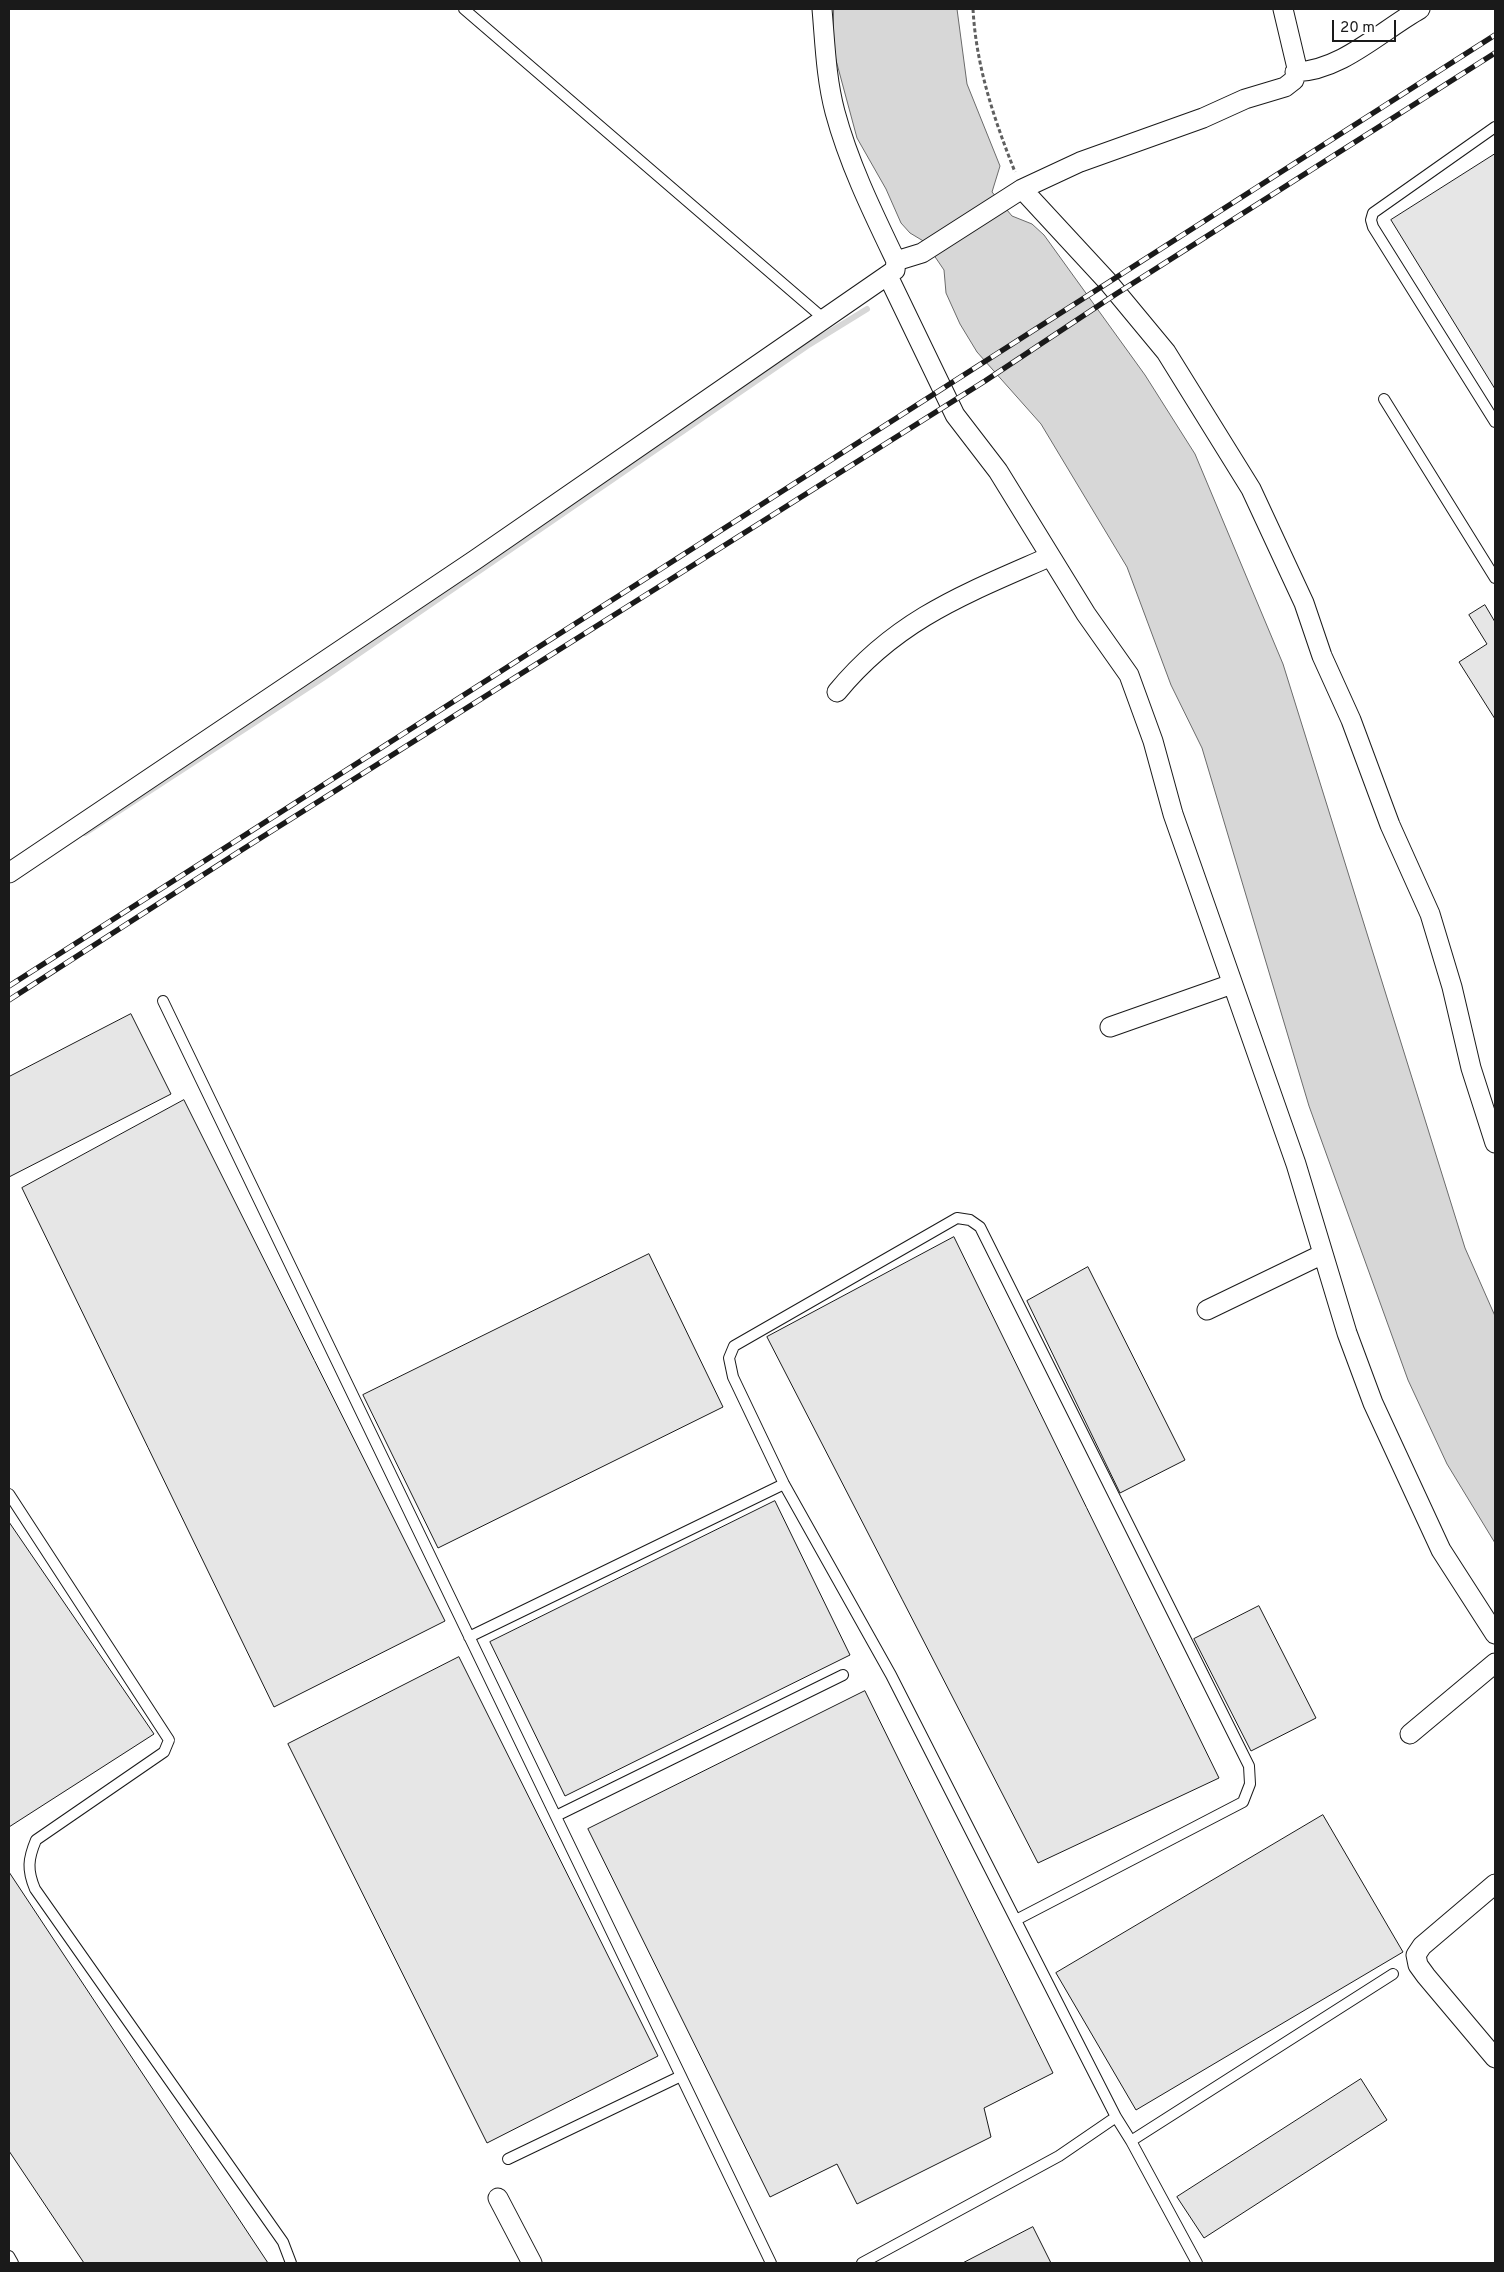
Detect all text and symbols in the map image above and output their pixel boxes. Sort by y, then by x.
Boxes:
scale bar [1334,10,1398,42]
text: 20 m [1340,19,1375,38]

